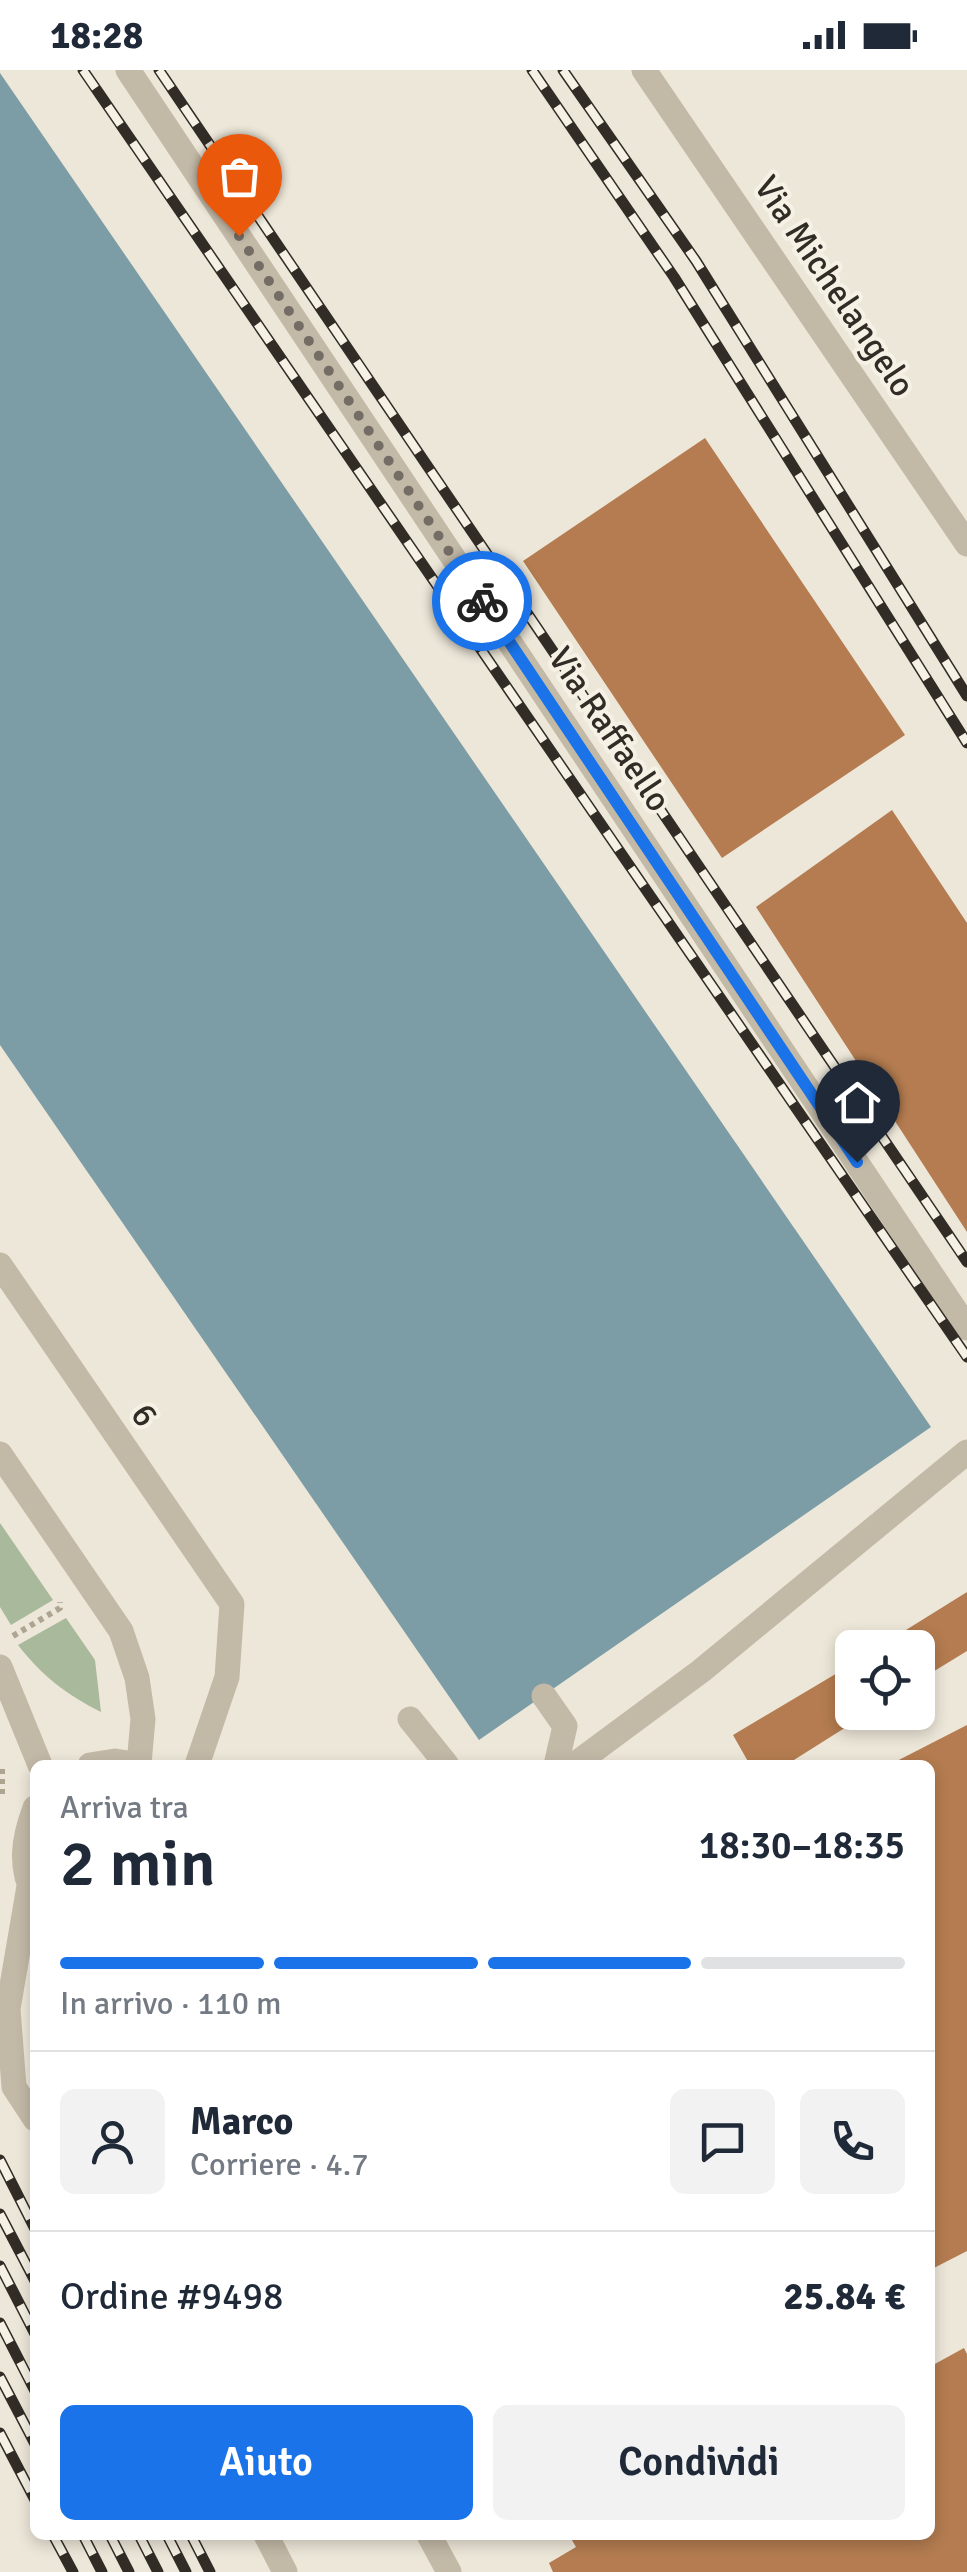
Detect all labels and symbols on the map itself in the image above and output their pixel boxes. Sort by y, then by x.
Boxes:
pin [197,134,282,237]
street label: Via Michelangelo [745,168,924,405]
courier [432,551,532,651]
street label: Via Raffaello [539,639,680,820]
pin [815,1060,900,1163]
street label: 6 [121,1395,168,1435]

